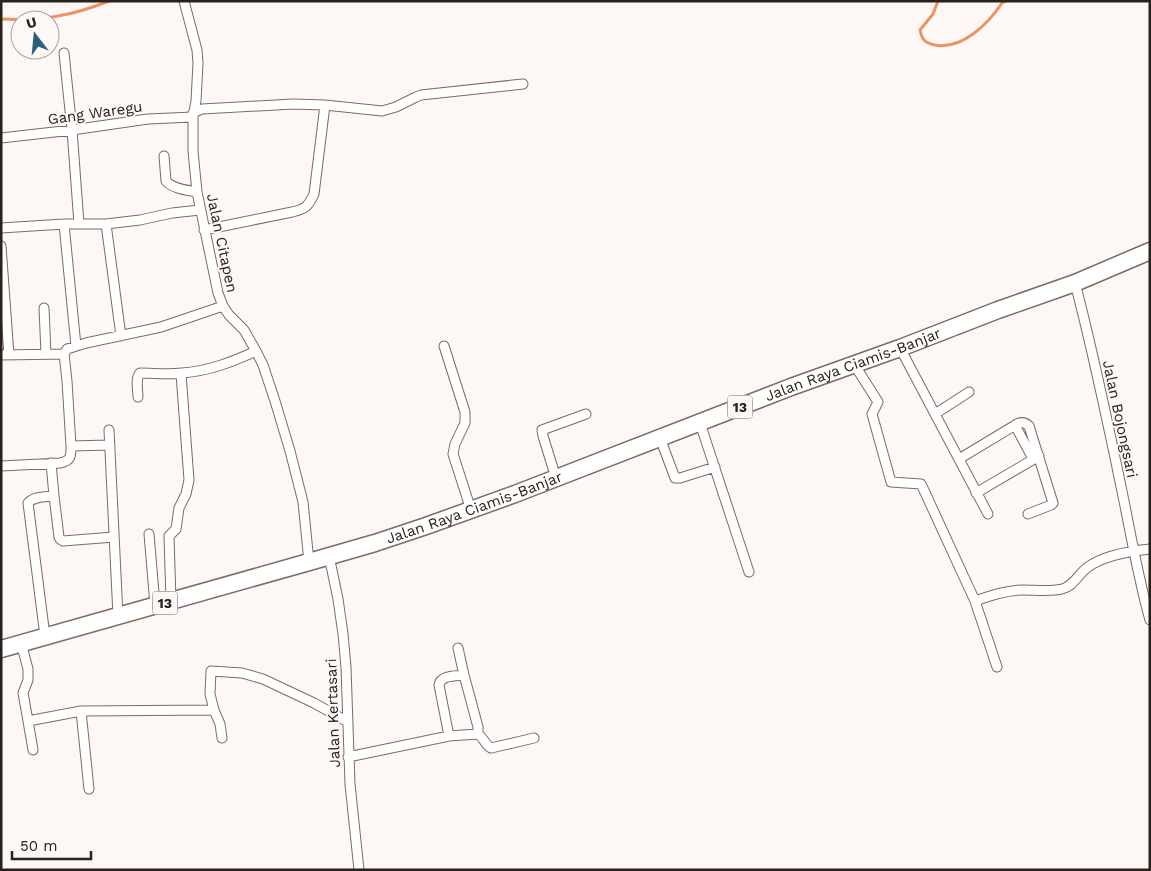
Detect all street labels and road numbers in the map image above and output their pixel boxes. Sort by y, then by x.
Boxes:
street label: Gang Waregu [46,97,144,129]
street label: Jalan Citapen [203,192,241,294]
street label: Jalan Raya Ciamis-Banjar [762,324,943,405]
street label: Jalan Bojongsari [1099,359,1141,479]
road number: 13 [728,396,752,418]
street label: Jalan Raya Ciamis-Banjar [384,468,565,548]
road number: 13 [152,592,178,614]
street label: Jalan Kertasari [322,658,344,768]

